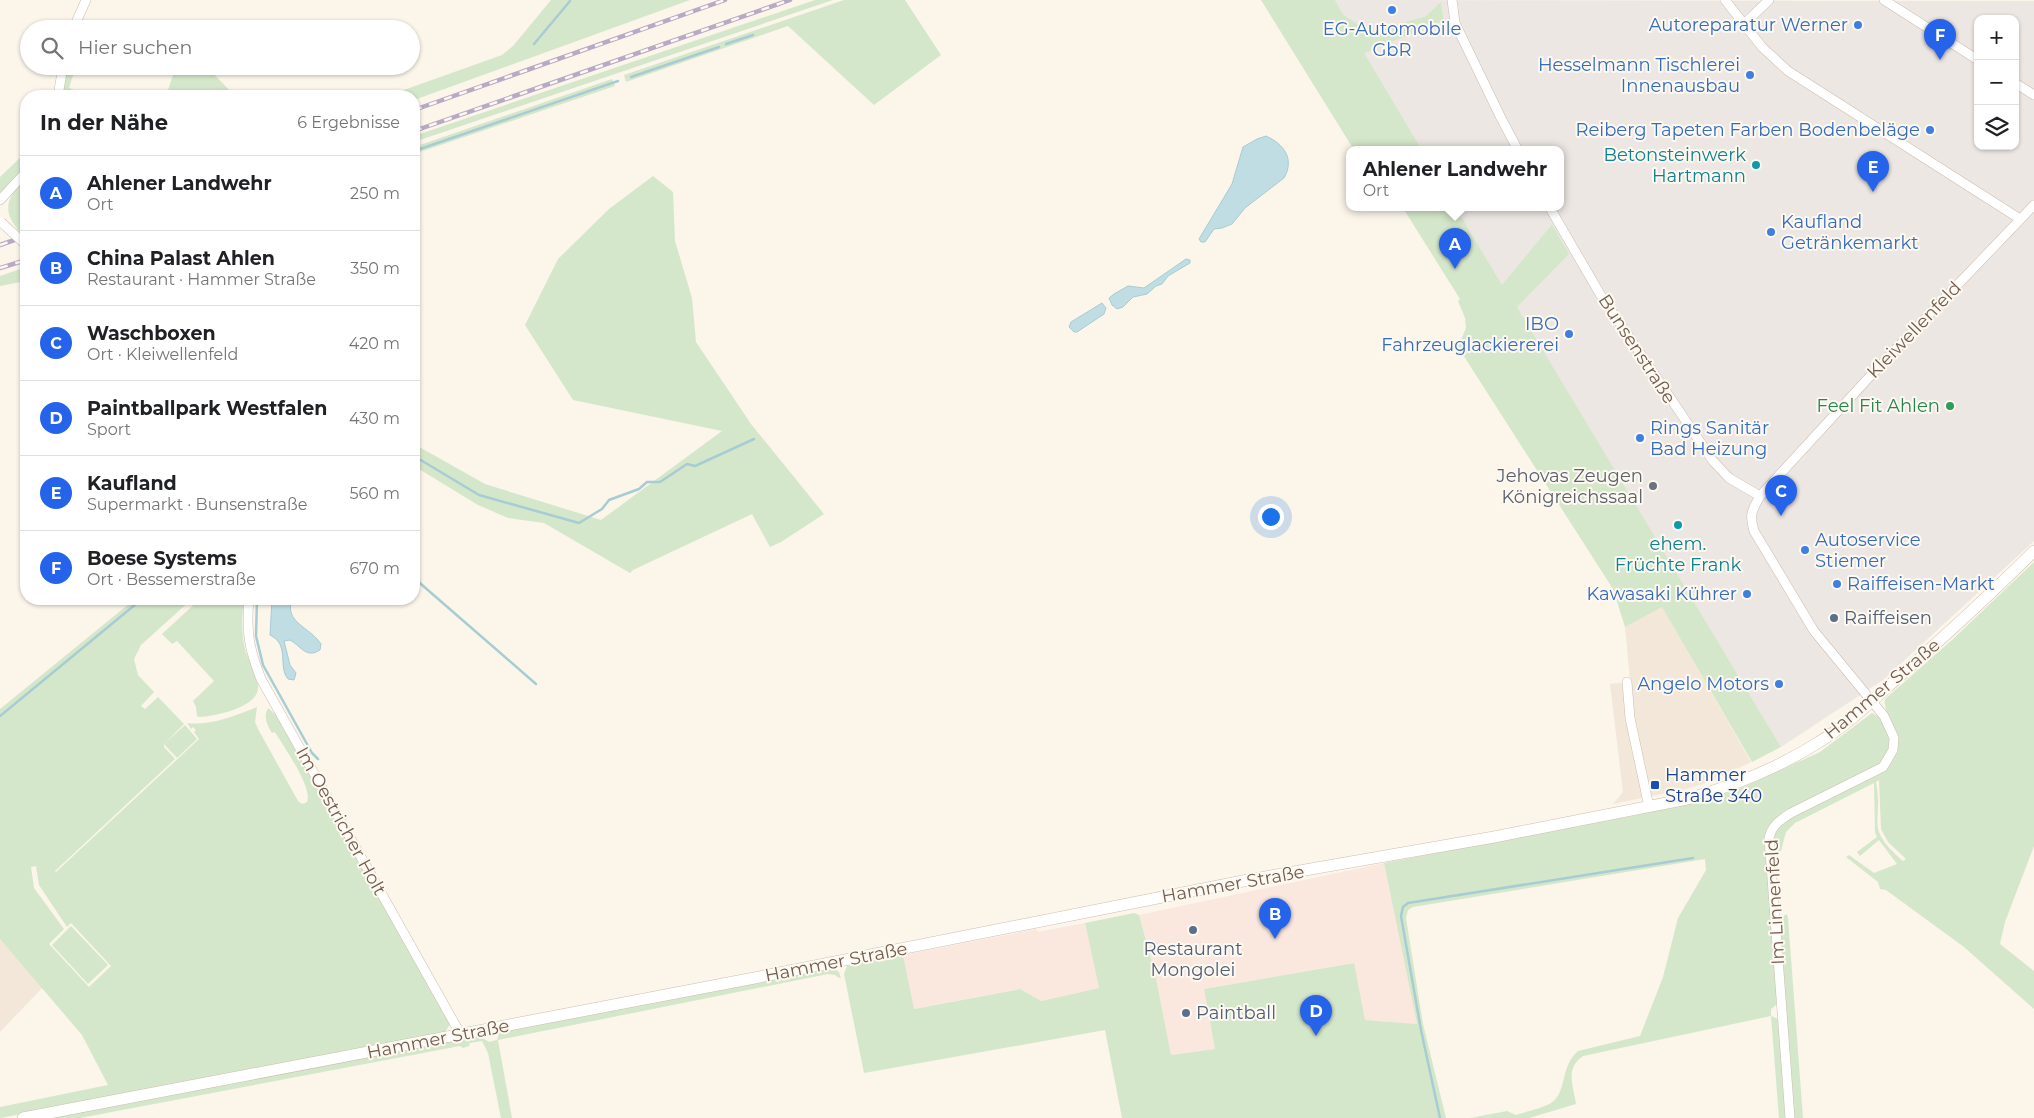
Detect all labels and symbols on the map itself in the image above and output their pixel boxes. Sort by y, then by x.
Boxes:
marker: EG-Automobile GbR [1386,4,1398,16]
place label: Autoreparatur Werner [1649,14,1848,36]
place label: EG-Automobile GbR [1323,18,1461,61]
marker: Autoreparatur Werner [1852,19,1864,31]
pin: F [1924,19,1956,60]
place label: Hesselmann Tischlerei Innenausbau [1538,54,1740,97]
marker: Hesselmann Tischlerei Innenausbau [1744,69,1756,81]
place label: Reiberg Tapeten Farben Bodenbeläge [1575,119,1920,141]
marker: Reiberg Tapeten Farben Bodenbeläge [1924,124,1936,136]
place label: Betonsteinwerk Hartmann [1603,144,1746,187]
pin: E [1857,151,1889,192]
marker: Betonsteinwerk Hartmann [1750,159,1762,171]
place label: Kaufland Getränkemarkt [1781,211,1919,254]
marker: Kaufland Getränkemarkt [1765,226,1777,238]
pin: A [1439,228,1471,269]
street label: Kleiwellenfeld [1862,277,1966,383]
street label: Bunsenstraße [1594,290,1681,408]
place label: IBO Fahrzeuglackiererei [1381,313,1559,356]
marker: IBO Fahrzeuglackiererei [1563,328,1575,340]
place label: Feel Fit Ahlen [1817,395,1940,417]
marker: Feel Fit Ahlen [1944,400,1956,412]
place label: Rings Sanitär Bad Heizung [1650,417,1769,460]
marker: Rings Sanitär Bad Heizung [1634,432,1646,444]
place label: Jehovas Zeugen Königreichssaal [1496,465,1643,508]
pin: C [1765,475,1797,516]
marker: Jehovas Zeugen Königreichssaal [1647,480,1659,492]
your location [1258,504,1284,530]
marker: ehem. Früchte Frank [1672,519,1684,531]
place label: Autoservice Stiemer [1815,529,1921,572]
place label: ehem. Früchte Frank [1615,533,1741,576]
marker: Autoservice Stiemer [1799,544,1811,556]
place label: Raiffeisen-Markt [1847,573,1995,595]
marker: Raiffeisen-Markt [1831,578,1843,590]
place label: Kawasaki Kührer [1586,583,1737,605]
marker: Kawasaki Kührer [1741,588,1753,600]
place label: Raiffeisen [1844,607,1932,629]
marker: Raiffeisen [1828,612,1840,624]
street label: Hammer Straße [1820,634,1945,744]
place label: Angelo Motors [1637,673,1769,695]
marker: Angelo Motors [1773,678,1785,690]
street label: Im Oestricher Holt [291,743,391,899]
place label: Hammer Straße 340 [1665,764,1762,807]
marker: Hammer Straße 340 [1649,779,1661,791]
street label: Im Linnenfeld [1761,839,1789,965]
street label: Hammer Straße [1160,861,1306,907]
pin: B [1259,898,1291,939]
marker: Restaurant Mongolei [1187,924,1199,936]
street label: Hammer Straße [763,937,909,987]
place label: Restaurant Mongolei [1144,938,1242,981]
pin: D [1300,995,1332,1036]
place label: Paintball [1196,1002,1276,1024]
marker: Paintball [1180,1007,1192,1019]
street label: Hammer Straße [365,1014,511,1064]

